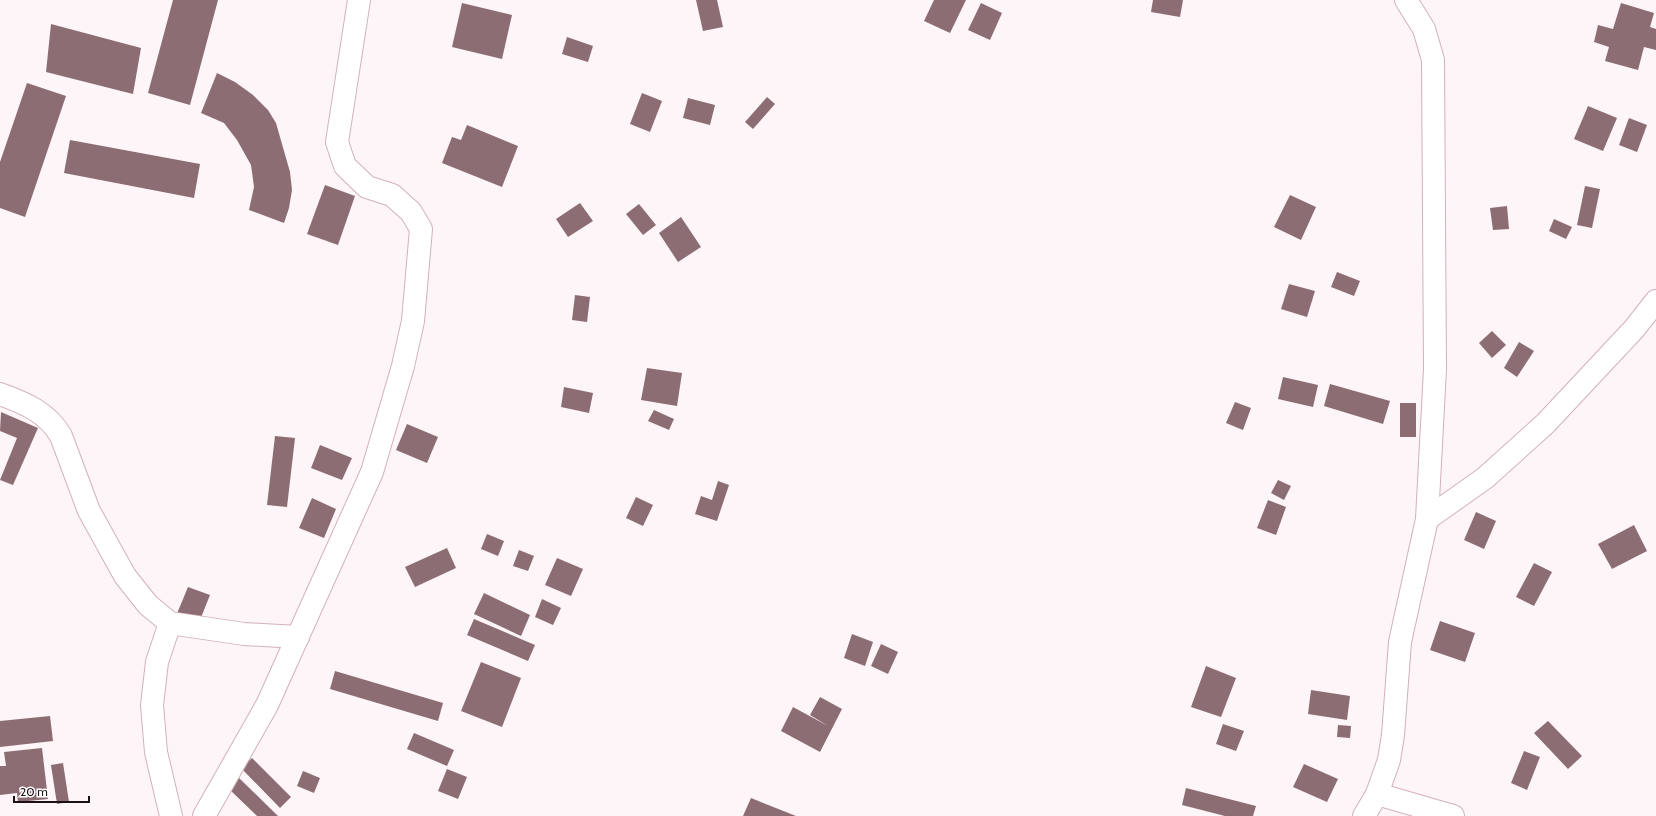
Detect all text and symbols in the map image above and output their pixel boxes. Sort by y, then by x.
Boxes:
scale bar [14,778,89,804]
text: 20 m [20,784,48,799]

